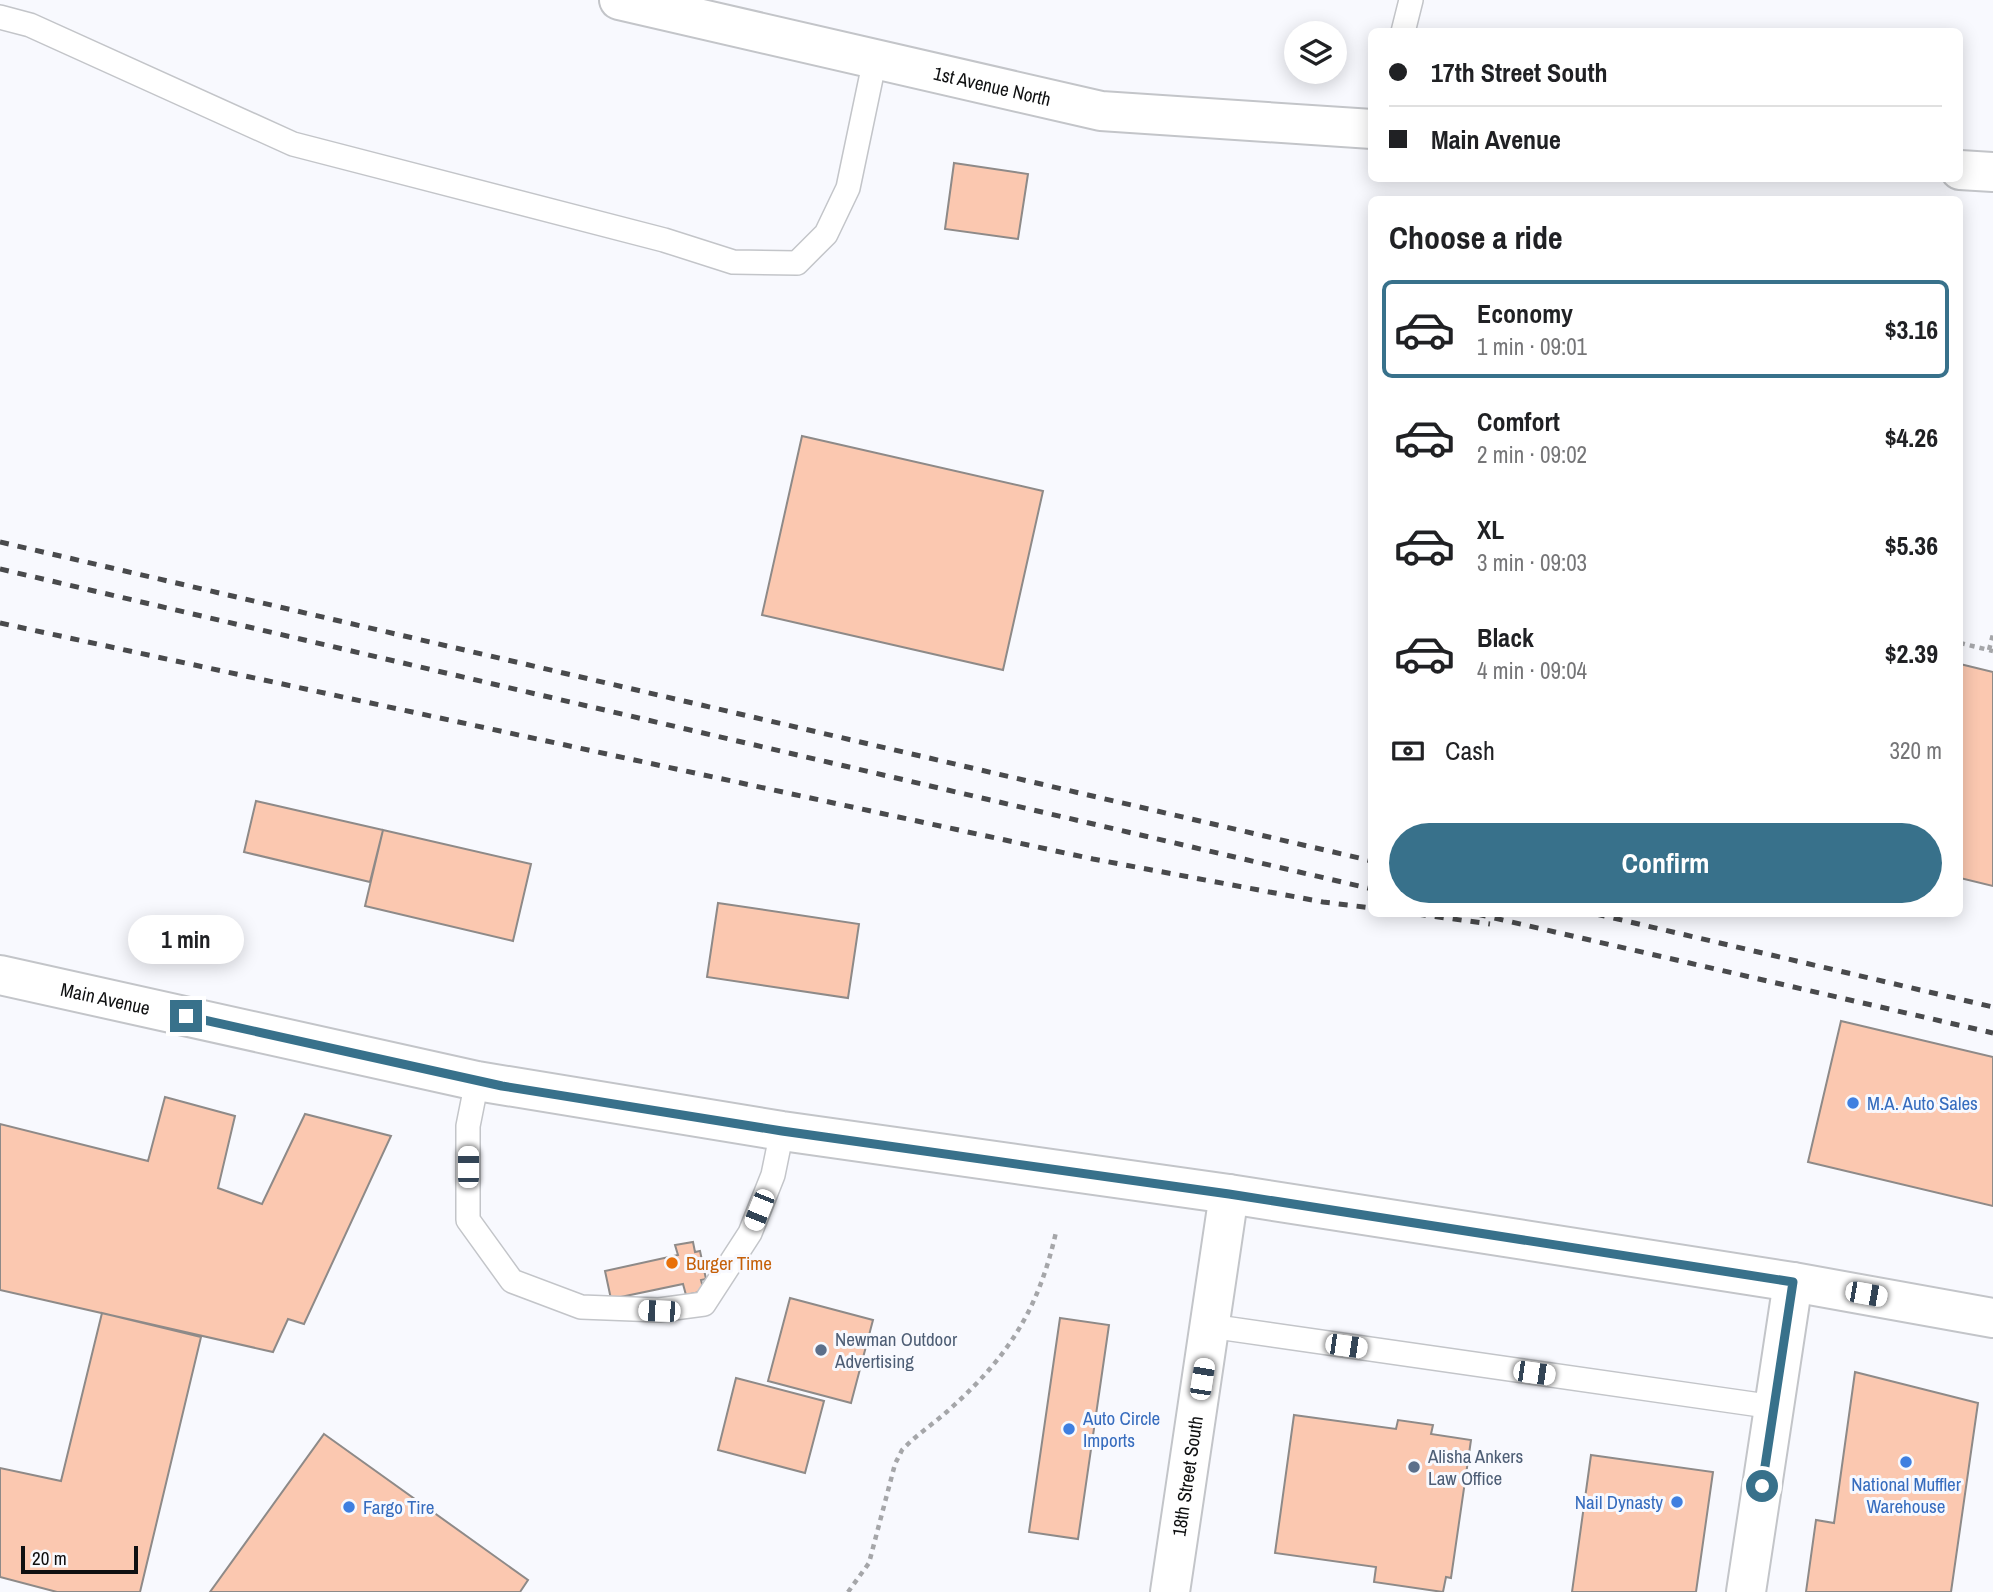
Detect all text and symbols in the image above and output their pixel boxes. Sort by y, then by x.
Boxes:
map controls [1284,21,1347,84]
button: layers [1284,21,1347,84]
text: 17th Street South [1431,55,1608,90]
street label: 1st Avenue North [931,60,1053,112]
text: Main Avenue [1431,122,1561,157]
text: Choose a ride [1389,216,1563,259]
text: Economy [1477,296,1573,331]
icon: car [1393,298,1456,361]
text: $3.16 [1885,312,1938,347]
text: 1 min · 09:01 [1477,331,1587,362]
text: Comfort [1477,404,1560,439]
icon: car [1393,406,1456,469]
text: $4.26 [1885,420,1938,455]
text: 2 min · 09:02 [1477,439,1587,470]
text: XL [1477,512,1504,547]
icon: car [1393,514,1456,577]
text: $5.36 [1885,528,1938,563]
text: 3 min · 09:03 [1477,547,1587,578]
text: Black [1477,620,1534,655]
icon: car [1393,622,1456,685]
text: $2.39 [1885,636,1938,671]
text: 4 min · 09:04 [1477,655,1587,686]
icon: cash [1389,732,1427,770]
text: Cash [1445,733,1495,768]
text: 320 m [1890,735,1942,766]
button: Confirm [1389,823,1942,903]
callout: 1 min [128,914,244,964]
text: 1 min [161,924,211,955]
street label: Main Avenue [58,976,153,1021]
route end [170,1000,202,1032]
place label: M.A. Auto Sales [1867,1090,1978,1116]
marker: M.A. Auto Sales [1845,1095,1861,1111]
car [458,1146,479,1188]
car [742,1187,777,1233]
place label: Burger Time [686,1250,772,1276]
marker: Burger Time [664,1255,680,1271]
car [1844,1280,1889,1308]
car [638,1300,681,1322]
place label: Newman Outdoor Advertising [834,1326,958,1374]
car [1324,1333,1369,1359]
marker: Newman Outdoor Advertising [813,1342,829,1358]
car [1189,1357,1216,1401]
car [1512,1360,1557,1386]
place label: Auto Circle Imports [1082,1405,1160,1453]
street label: 18th Street South [1165,1414,1209,1538]
marker: Auto Circle Imports [1061,1421,1077,1437]
place label: Alisha Ankers Law Office [1427,1443,1523,1491]
marker: National Muffler Warehouse [1898,1454,1914,1470]
marker: Alisha Ankers Law Office [1406,1459,1422,1475]
route start [1746,1470,1778,1502]
place label: National Muffler Warehouse [1851,1471,1962,1519]
place label: Nail Dynasty [1575,1489,1663,1515]
place label: Fargo Tire [363,1494,434,1520]
marker: Nail Dynasty [1669,1494,1685,1510]
marker: Fargo Tire [341,1499,357,1515]
scale bar [21,1543,138,1575]
text: 20 m [32,1545,67,1571]

